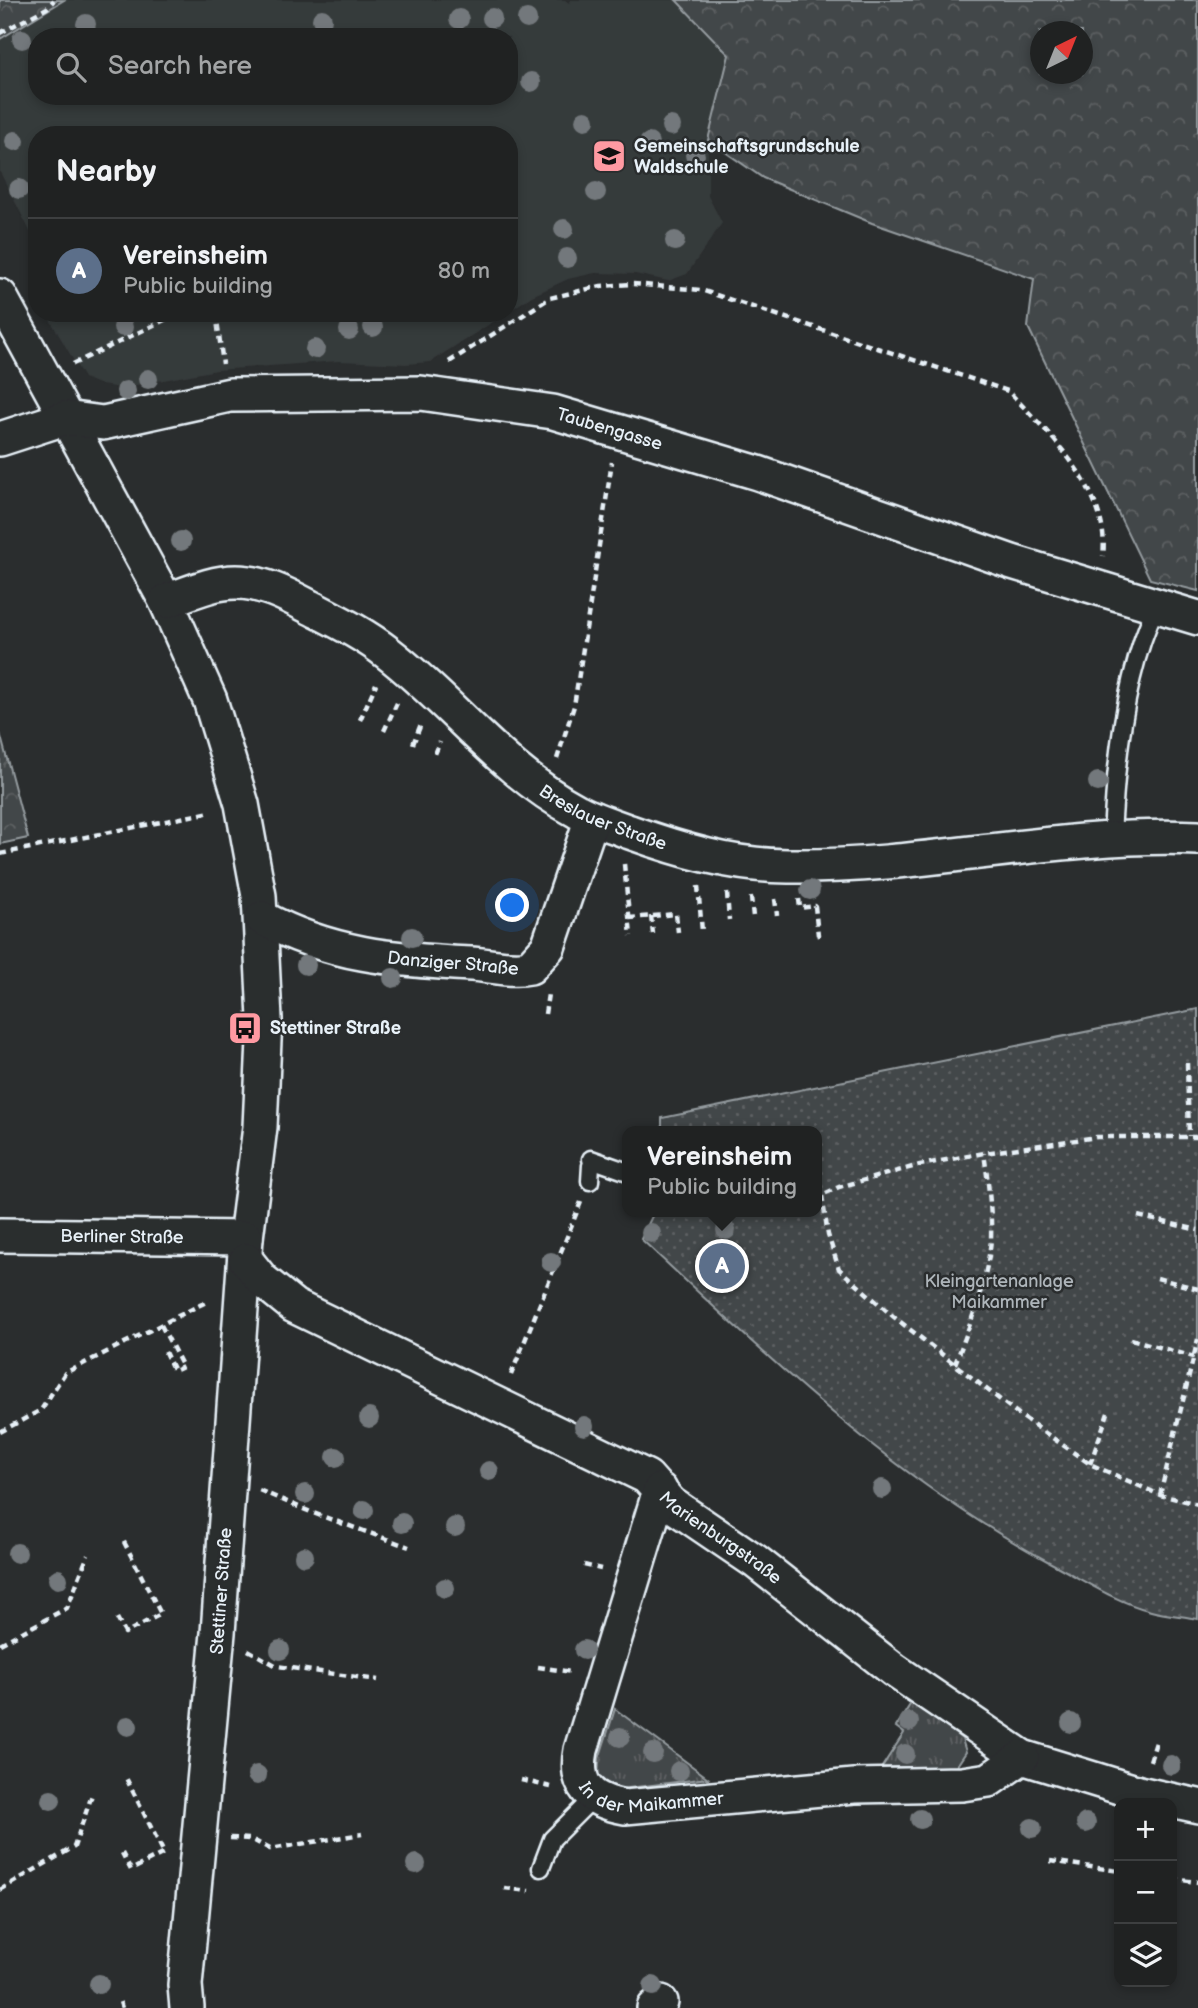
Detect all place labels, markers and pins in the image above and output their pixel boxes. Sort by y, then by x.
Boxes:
place label: Gemeinschaftsgrundschule Waldschule [634,136,860,178]
school or university icon: Gemeinschaftsgrundschule Waldschule [590,137,628,175]
bus stop icon: Stettiner Straße [226,1009,264,1047]
place label: Stettiner Straße [270,1018,401,1039]
pin: A [699,1240,745,1292]

